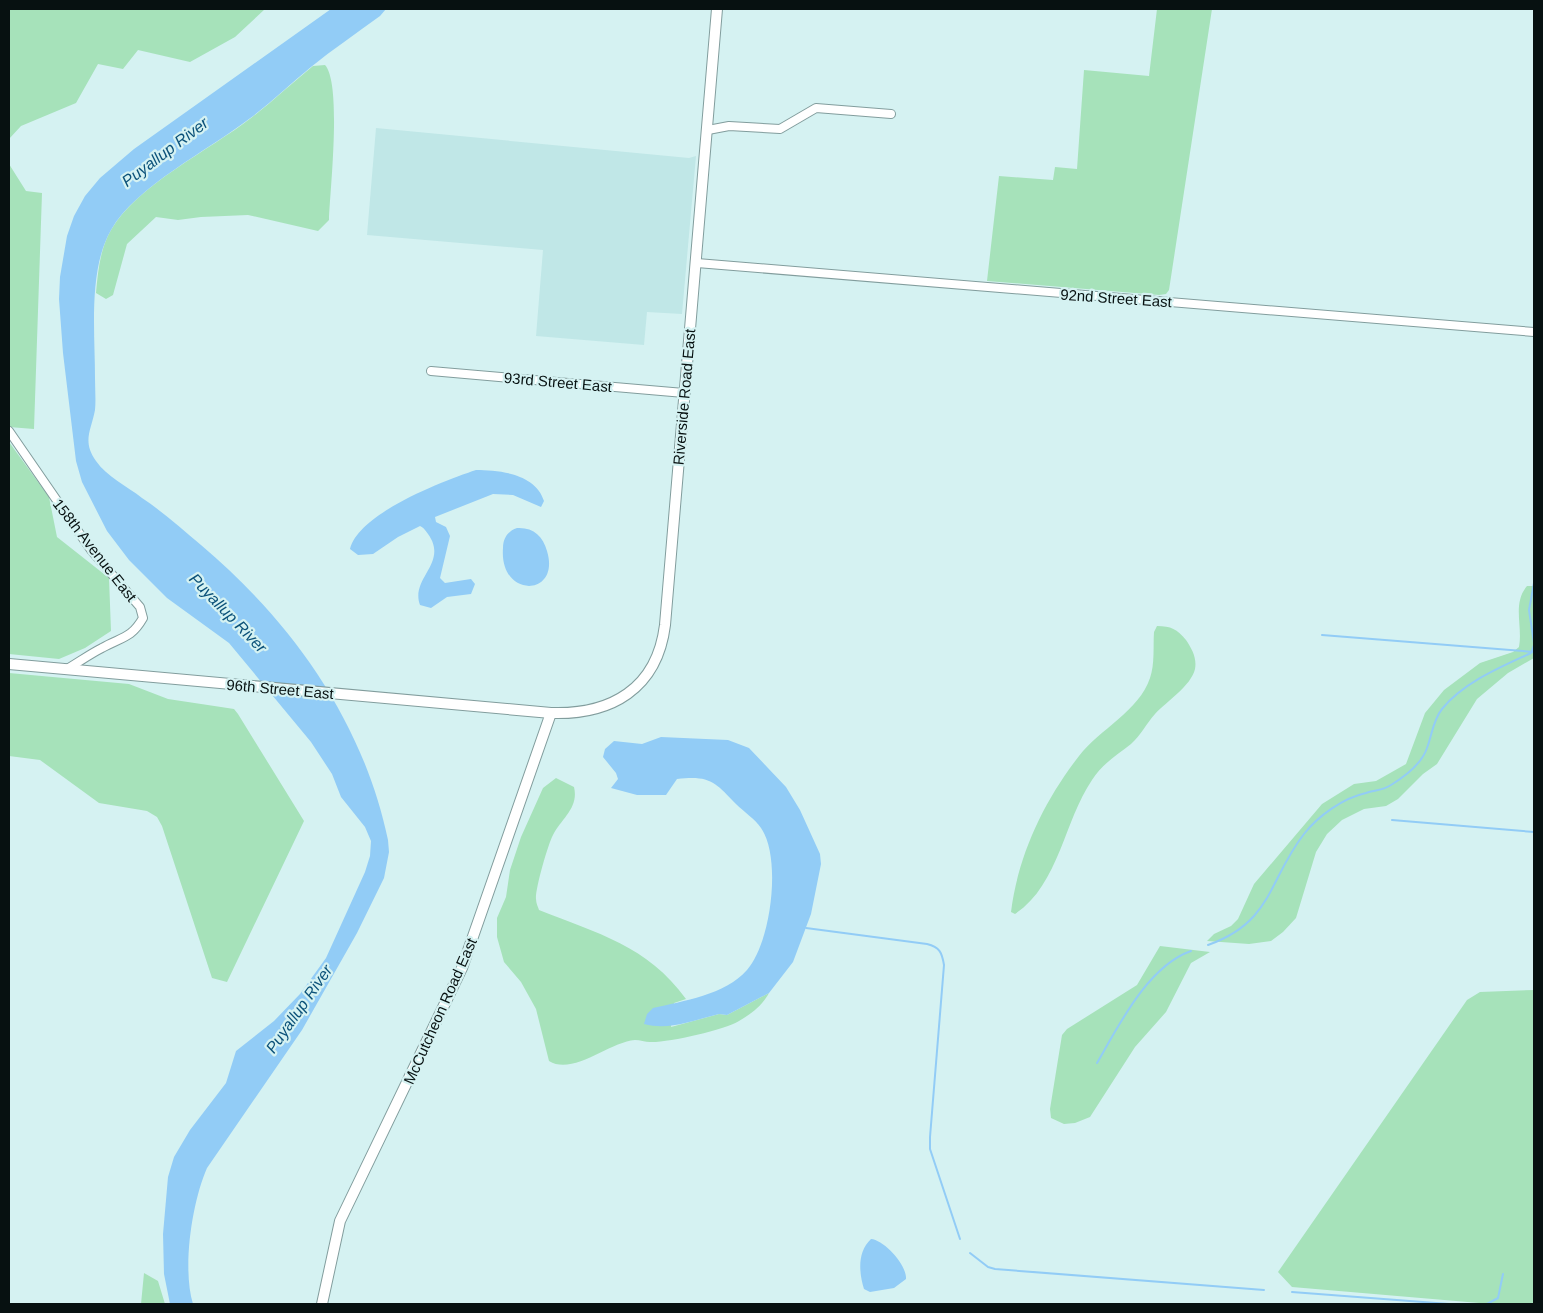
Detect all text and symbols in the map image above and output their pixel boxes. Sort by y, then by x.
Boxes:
water label: Puyallup River [119,114,212,190]
street label: 92nd Street East [1060,286,1173,310]
street label: Riverside Road East [670,327,698,466]
street label: 93rd Street East [503,369,614,395]
street label: 158th Avenue East [50,495,141,605]
water label: Puyallup River [186,570,270,656]
street label: 96th Street East [226,676,335,702]
street label: McCutcheon Road East [400,934,480,1087]
water label: Puyallup River [262,961,336,1056]

